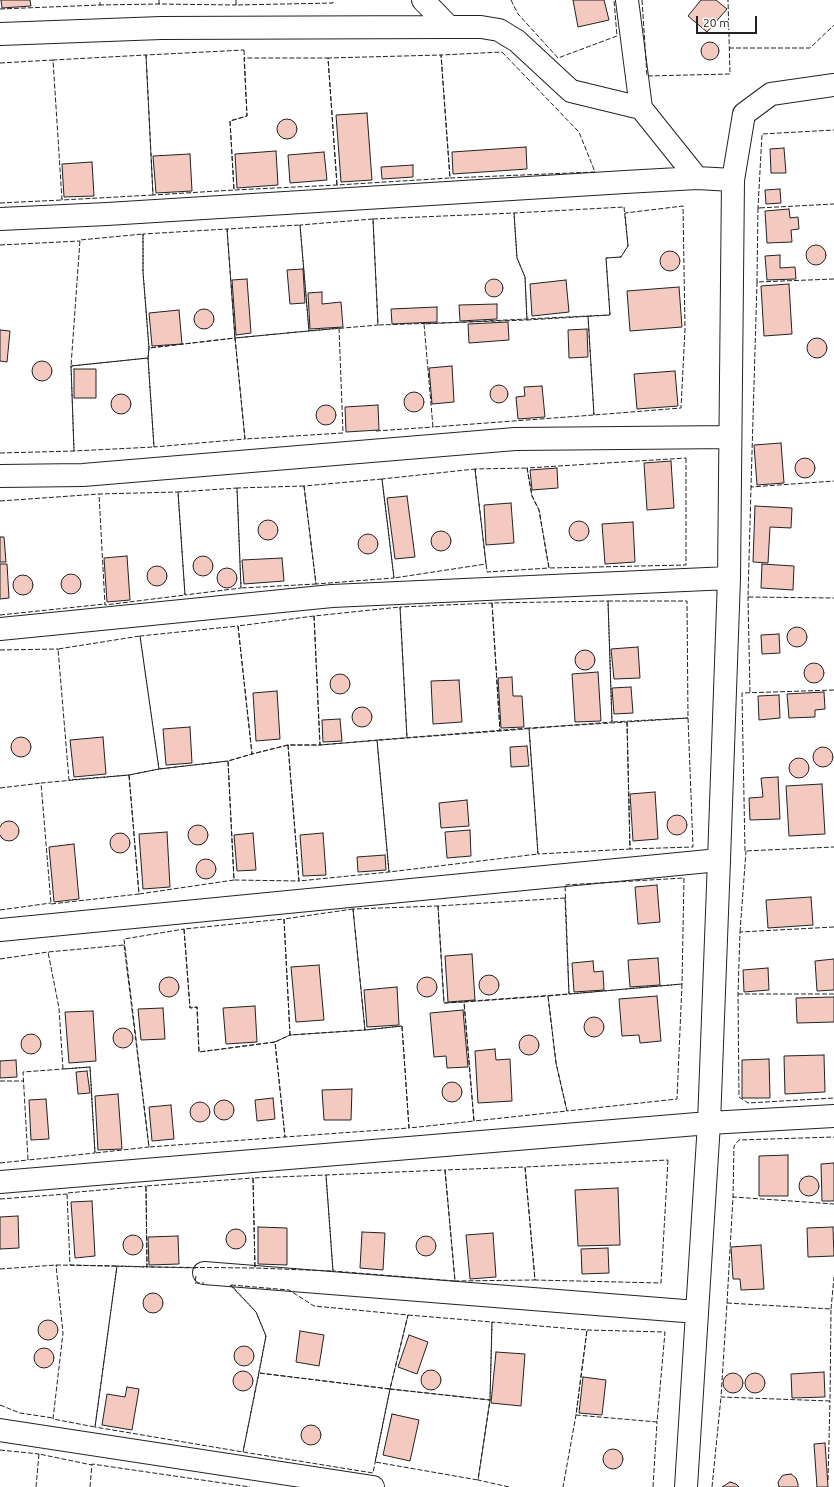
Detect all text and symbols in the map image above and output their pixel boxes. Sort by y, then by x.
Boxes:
scale bar [698,8,759,34]
text: 20 m [703,16,730,29]

